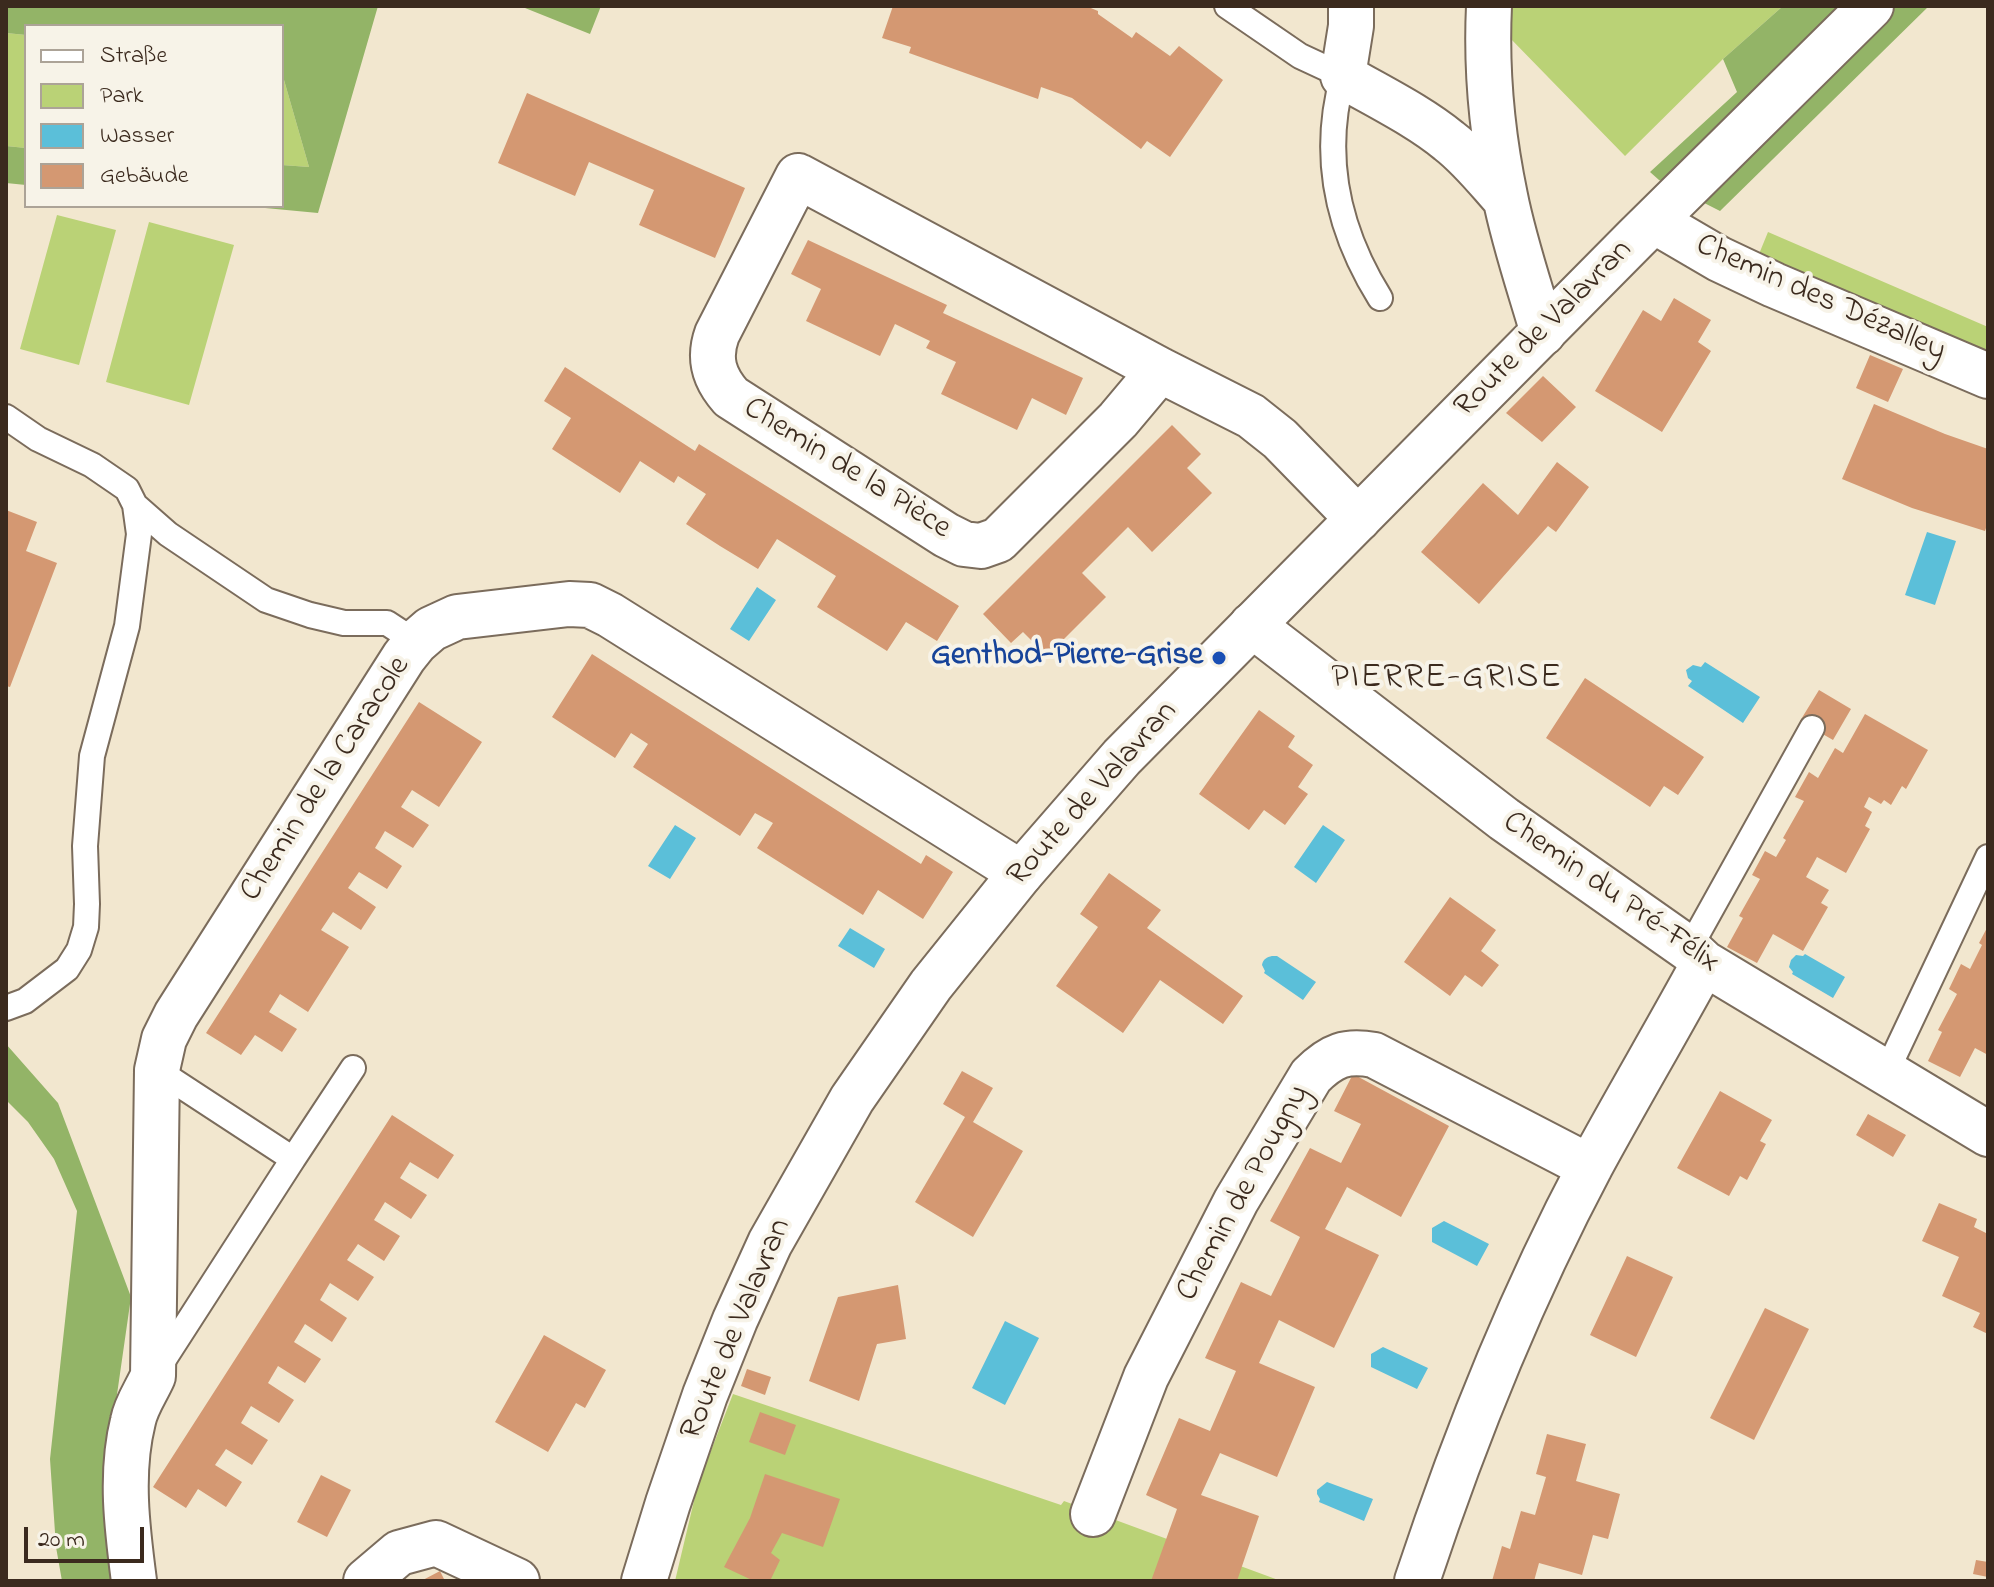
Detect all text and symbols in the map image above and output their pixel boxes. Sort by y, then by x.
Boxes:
legend [24,24,284,208]
text: Straße [100,39,167,74]
text: Park [100,79,143,114]
text: Wasser [100,119,174,154]
text: Gebäude [100,159,189,194]
street label: Chemin des Dézalley [1689,228,1951,372]
street label: Route de Valavran [1448,233,1642,427]
street label: Chemin de la Pièce [735,391,957,549]
place label: Genthod-Pierre-Grise [931,639,1203,677]
marker: Genthod-Pierre-Grise [1210,649,1228,667]
street label: Chemin de la Caracole [234,650,420,910]
district label: PIERRE-GRISE [1331,660,1563,700]
street label: Route de Valavran [1001,694,1187,896]
street label: Chemin du Pré-Félix [1494,805,1726,983]
street label: Chemin de Pougny [1170,1079,1320,1309]
street label: Route de Valavran [674,1214,802,1446]
scale bar [28,1511,148,1561]
text: 20 m [38,1523,85,1558]

